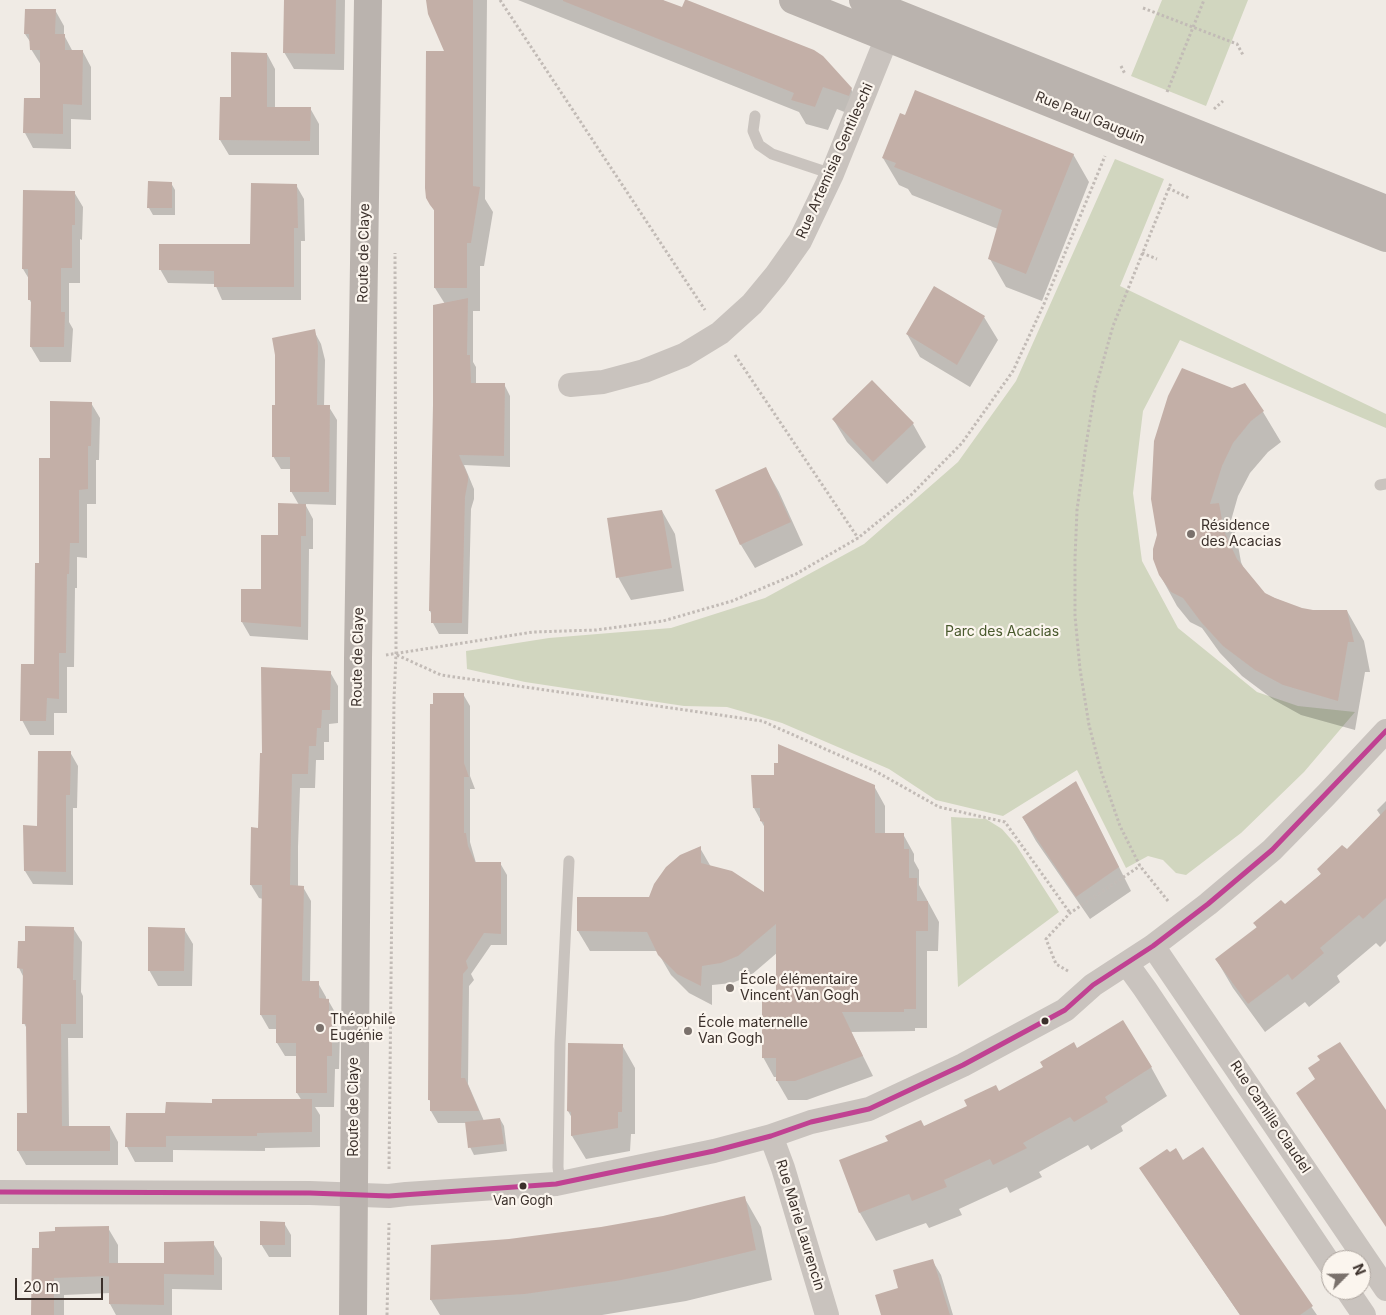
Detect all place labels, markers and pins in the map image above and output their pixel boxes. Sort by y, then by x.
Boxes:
place label: Résidence des Acacias [1201,518,1281,550]
marker: Résidence des Acacias [1185,528,1197,540]
place label: École élémentaire Vincent Van Gogh [740,972,859,1004]
marker: École élémentaire Vincent Van Gogh [724,982,736,994]
place label: Théophile Eugénie [330,1012,396,1044]
place label: École maternelle Van Gogh [698,1015,808,1048]
unlabelled marker [1040,1016,1050,1026]
marker: Théophile Eugénie [314,1022,326,1034]
marker: École maternelle Van Gogh [682,1025,694,1037]
marker: Van Gogh [518,1181,528,1191]
place label: Van Gogh [493,1193,553,1209]

